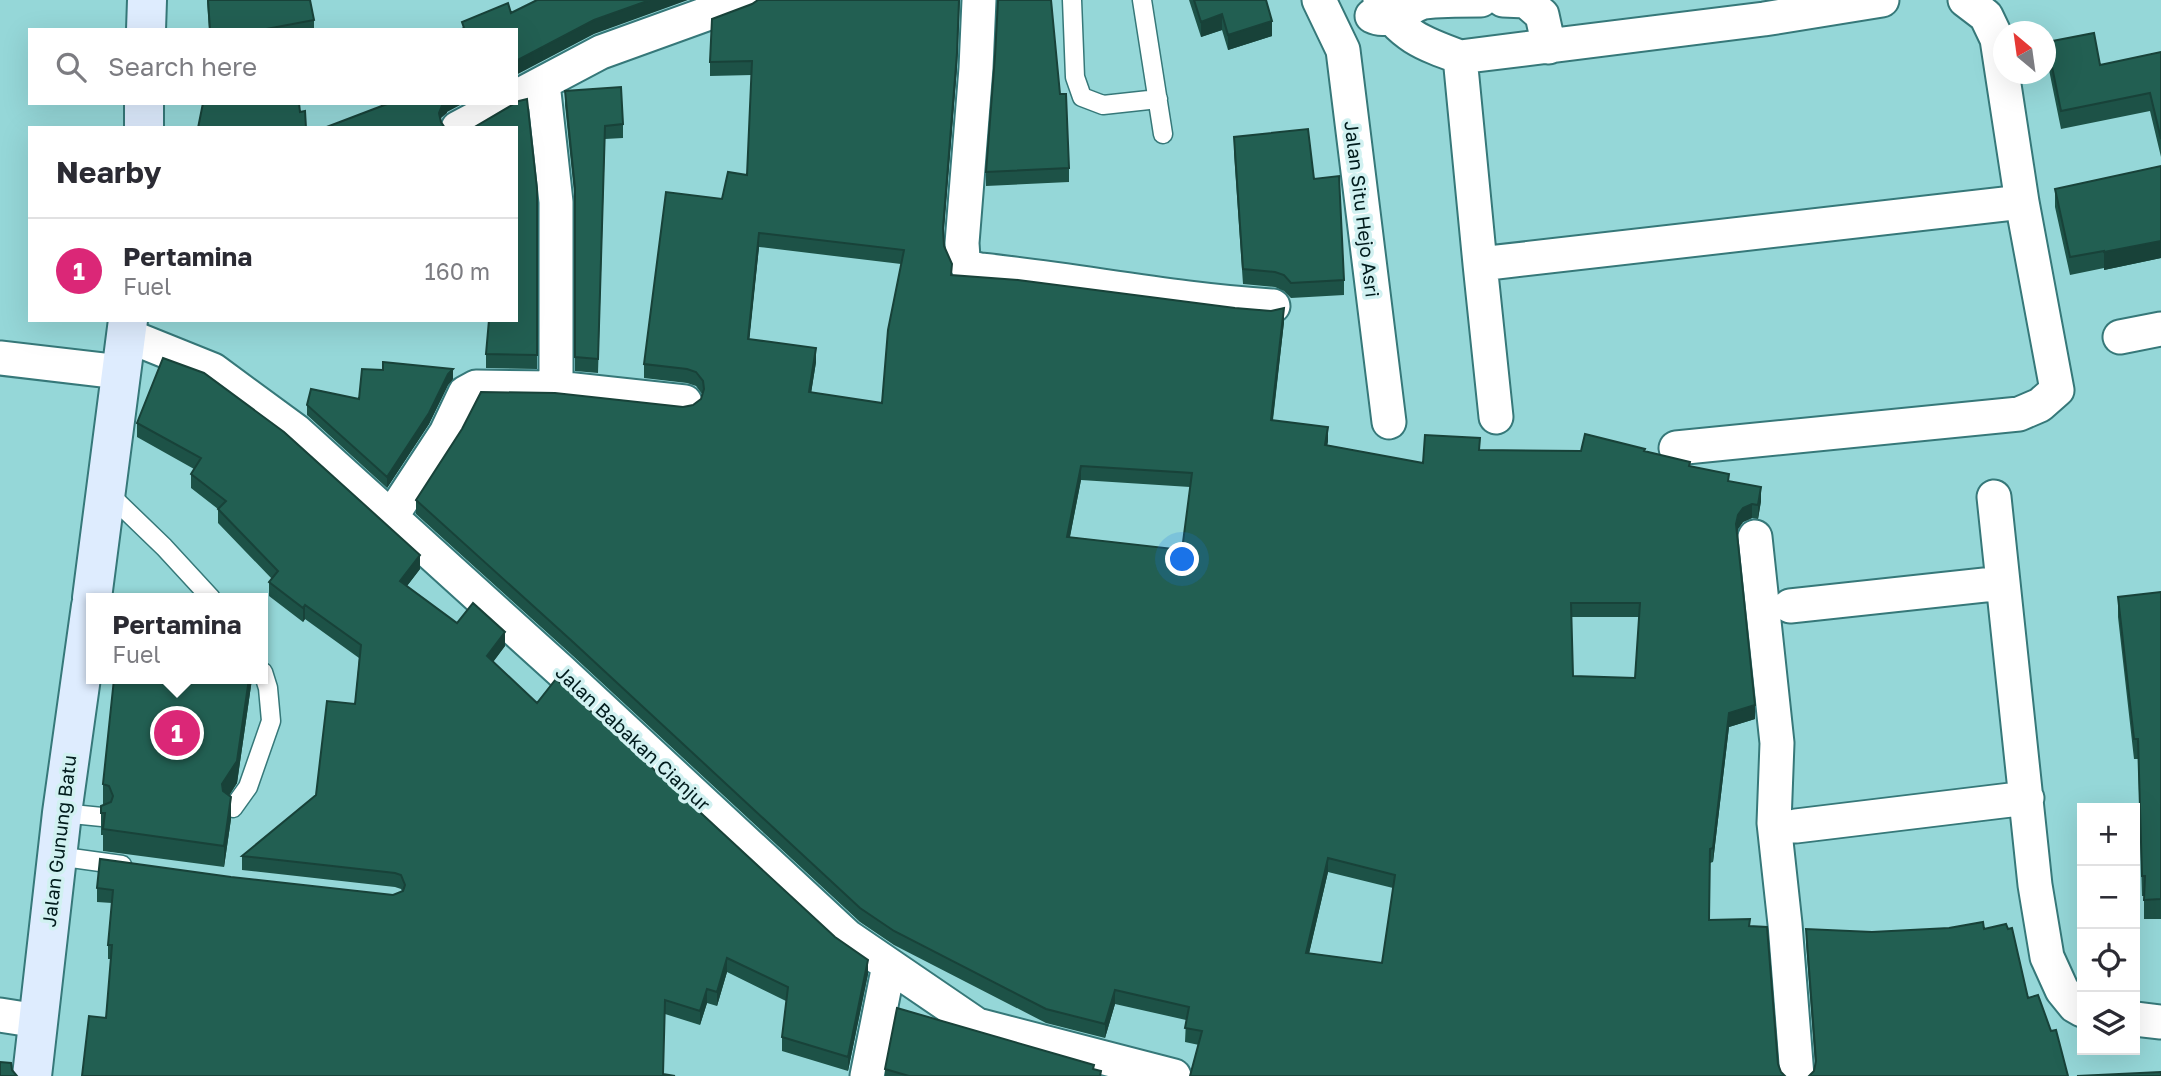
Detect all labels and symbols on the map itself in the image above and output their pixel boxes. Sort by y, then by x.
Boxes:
north arrow [1993,21,2056,84]
street label: Jalan Situ Hejo Asri [1340,119,1385,298]
your location [1165,542,1199,576]
street label: Jalan Babakan Cianjur [551,660,716,816]
pin: 1 [154,707,200,759]
street label: Jalan Gunung Batu [37,754,80,928]

